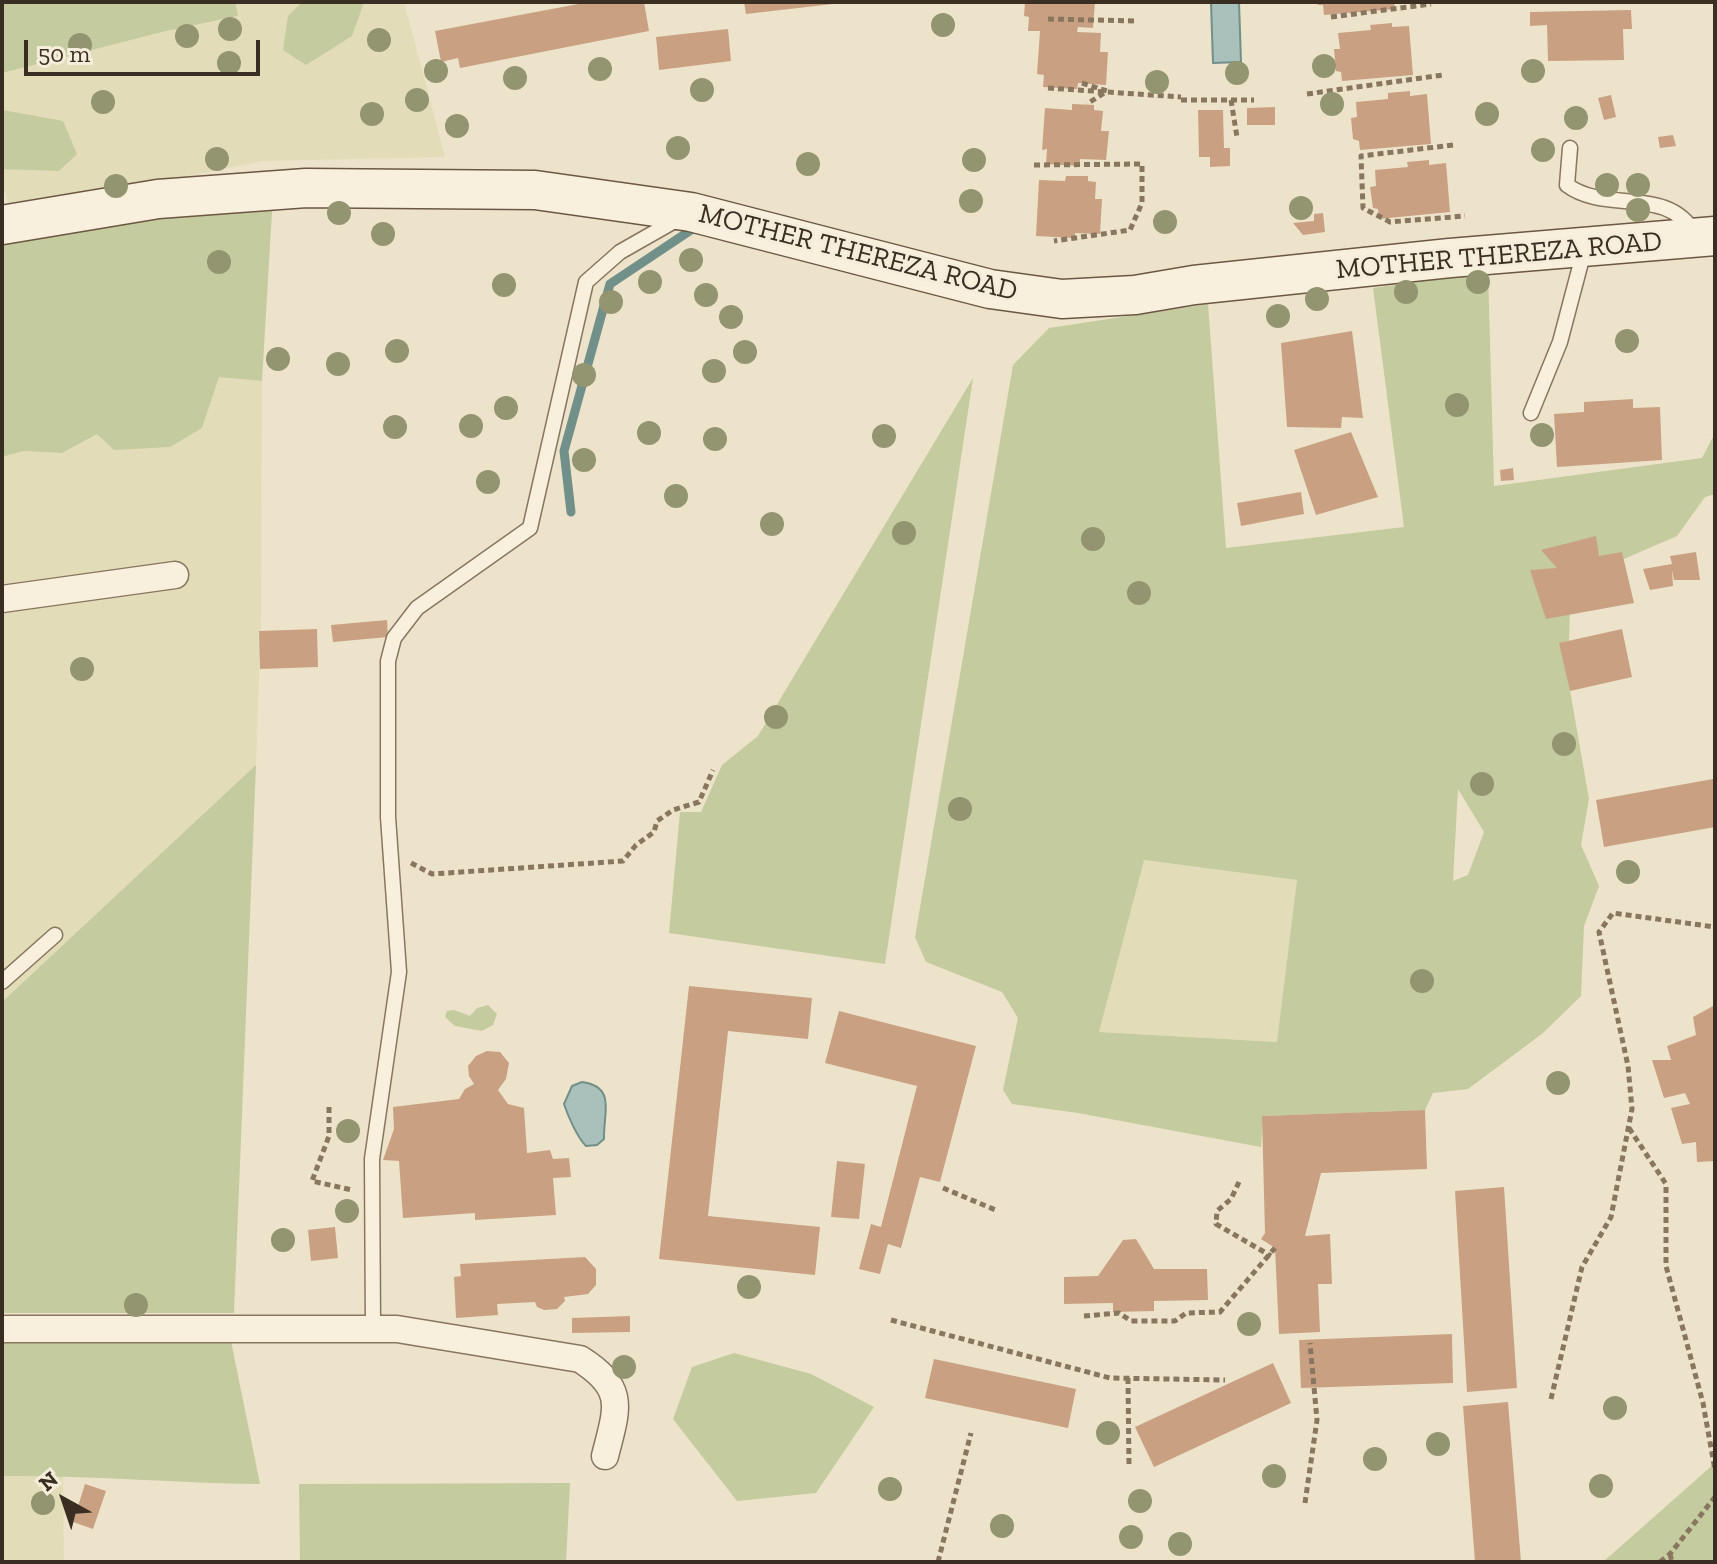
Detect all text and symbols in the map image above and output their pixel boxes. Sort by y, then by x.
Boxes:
scale bar [28,24,264,74]
text: 50 m [38,39,90,68]
street label: MOTHER THEREZA ROAD [695,197,1021,309]
street label: MOTHER THEREZA ROAD [1335,225,1663,287]
north arrow [24,1460,104,1540]
text: N [33,1466,63,1497]

